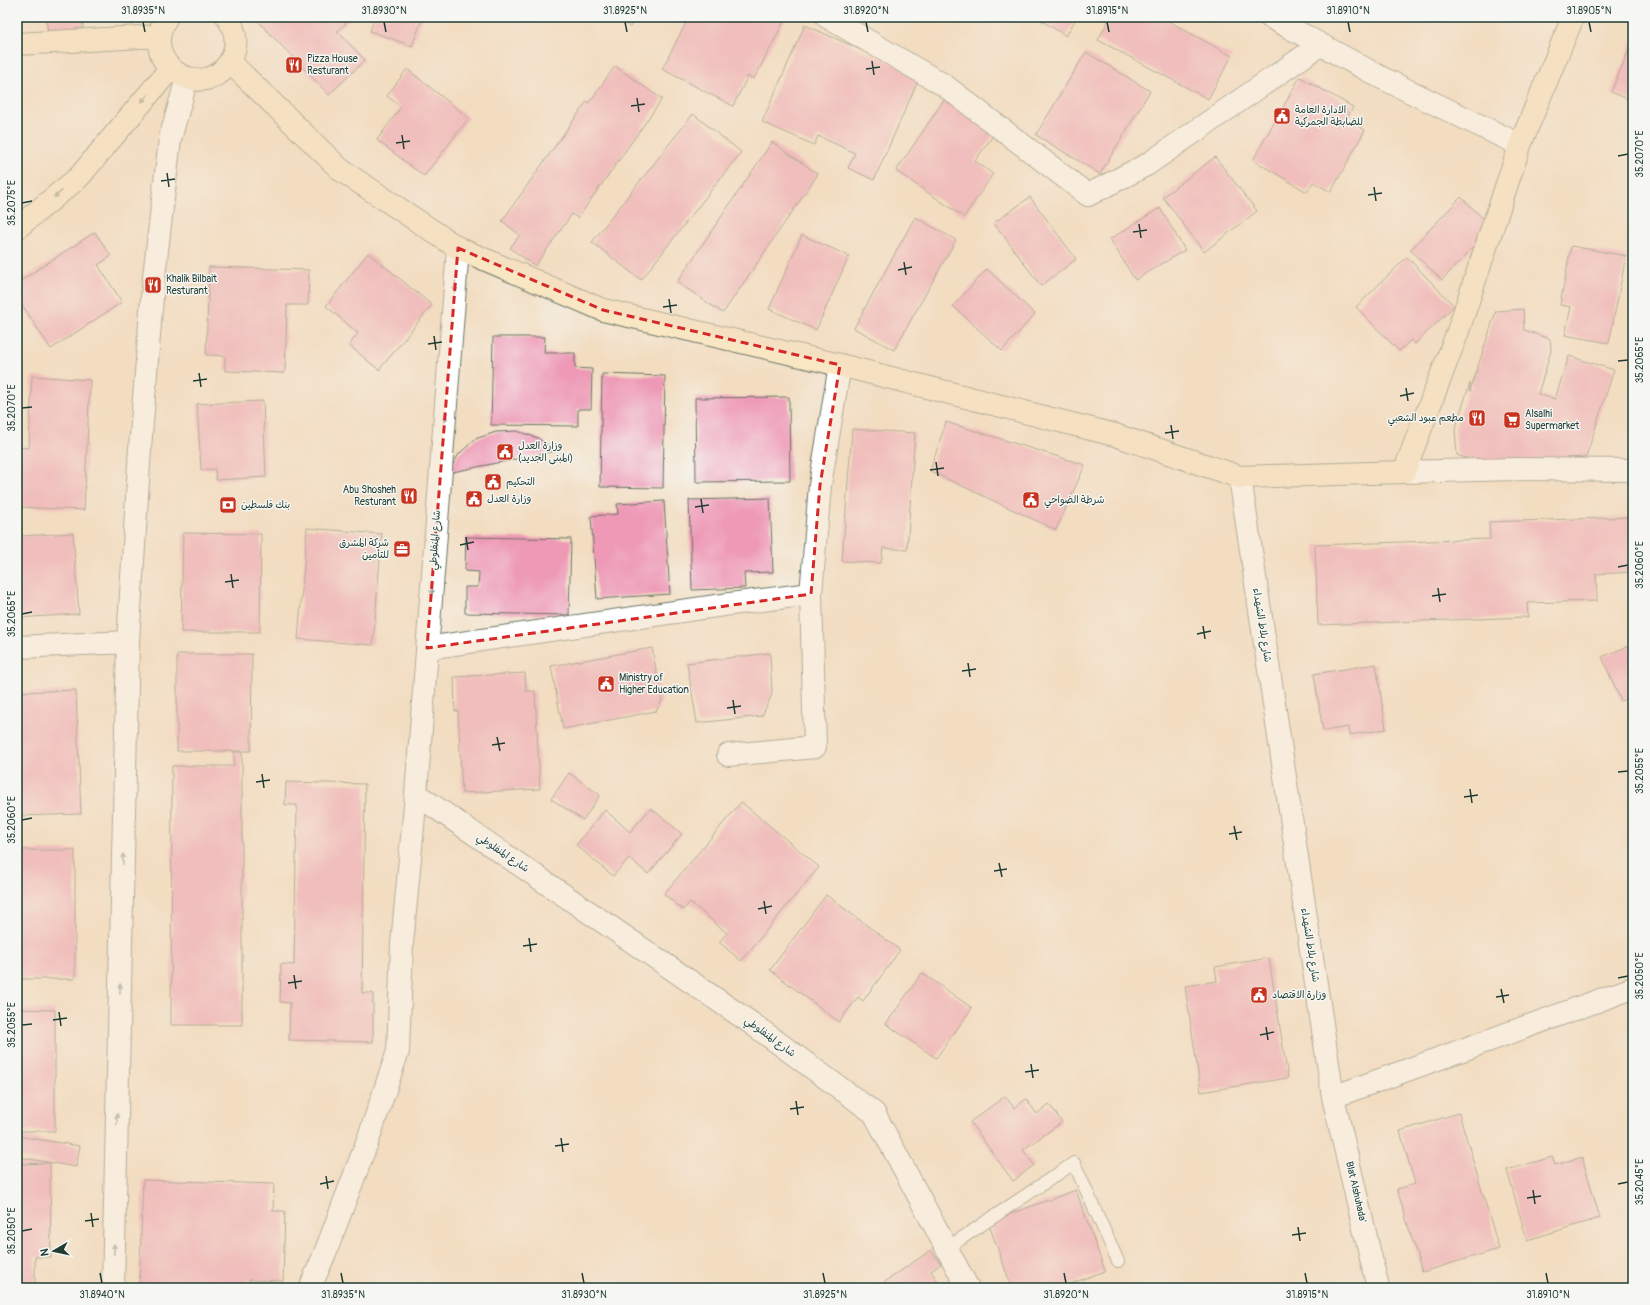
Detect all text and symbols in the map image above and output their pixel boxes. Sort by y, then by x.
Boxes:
text: 31.8935°N [121,5,165,17]
text: 31.8930°N [361,5,407,17]
text: 31.8925°N [603,5,647,17]
text: 31.8920°N [843,5,889,17]
text: 31.8915°N [1086,5,1128,17]
text: 31.8910°N [1326,5,1370,17]
text: 31.8905°N [1566,5,1612,17]
place label: Pizza House Resturant [307,53,358,77]
restaurant icon: Pizza House Resturant [284,55,304,75]
one-way arrow [141,93,150,104]
place label: الادارة العامة للضابطة الجمركية [1295,104,1363,128]
public building icon: الادارة العامة للضابطة الجمركية [1272,106,1292,126]
text: 35.2070°E [1634,130,1646,178]
text: 35.2075°E [6,180,18,226]
one-way arrow [52,190,63,199]
place label: Khalik Bilbait Resturant [166,273,218,297]
restaurant icon: Khalik Bilbait Resturant [143,275,163,295]
one-way arrow [451,281,458,293]
text: 35.2065°E [1634,337,1646,383]
text: 35.2070°E [6,384,18,432]
restaurant icon: مطعم عبود الشعبي [1467,408,1487,428]
place label: Alsalhi Supermarket [1525,408,1580,432]
supermarket icon: Alsalhi Supermarket [1502,410,1522,430]
one-way arrow [441,411,448,423]
place label: مطعم عبود الشعبي [1388,412,1464,427]
place label: وزارة العدل (المبنى الجديد) [518,440,573,465]
public building icon: وزارة العدل (المبنى الجديد) [495,442,515,462]
public building icon: التحكيم [483,472,503,492]
place label: التحكيم [506,476,535,489]
place label: Abu Shosheh Resturant [343,484,397,508]
restaurant icon: Abu Shosheh Resturant [399,486,419,506]
public building icon: وزارة العدل [464,489,484,509]
public building icon: شرطة الضواحي [1021,490,1041,510]
place label: وزارة العدل [487,493,531,505]
place label: شرطة الضواحي [1044,494,1105,509]
bank icon: بنك فلسطين [218,495,238,515]
place label: بنك فلسطين [241,499,290,511]
street label: شارع المنفلوطي [427,509,446,571]
place label: شركة المشرق للتأمين [339,537,389,561]
office icon: شركة المشرق للتأمين [392,539,412,559]
text: 35.2060°E [1634,541,1646,589]
one-way arrow [428,582,435,595]
street label: شارع بلاط الشهداء [1249,587,1274,663]
text: 35.2065°E [6,591,18,637]
place label: Ministry of Higher Education [619,672,689,696]
public building icon: Ministry of Higher Education [596,674,616,694]
text: 35.2055°E [1634,748,1646,794]
text: 35.2060°E [6,796,18,844]
street label: شارع المنفلوطي [473,831,532,877]
one-way arrow [120,852,126,865]
street label: شارع بلاط الشهداء [1297,907,1322,983]
text: 35.2050°E [1634,952,1646,1000]
one-way arrow [117,982,123,995]
public building icon: وزارة الاقتصاد [1249,985,1269,1005]
place label: وزارة الاقتصاد [1272,989,1326,1001]
text: 35.2055°E [6,1002,18,1048]
street label: شارع المنفلوطي [740,1014,798,1062]
one-way arrow [114,1112,120,1125]
text: 35.2045°E [1634,1159,1646,1205]
street label: Blat Alshuhada' [1343,1160,1369,1224]
text: 35.2050°E [6,1207,18,1255]
north arrow [34,1231,74,1271]
one-way arrow [111,1243,118,1255]
text: N [38,1247,52,1257]
text: 31.8940°N [79,1289,125,1301]
text: 31.8935°N [321,1289,365,1301]
text: 31.8930°N [561,1289,607,1301]
text: 31.8925°N [803,1289,847,1301]
text: 31.8920°N [1043,1289,1089,1301]
text: 31.8915°N [1286,1289,1328,1301]
text: 31.8910°N [1526,1289,1570,1301]

